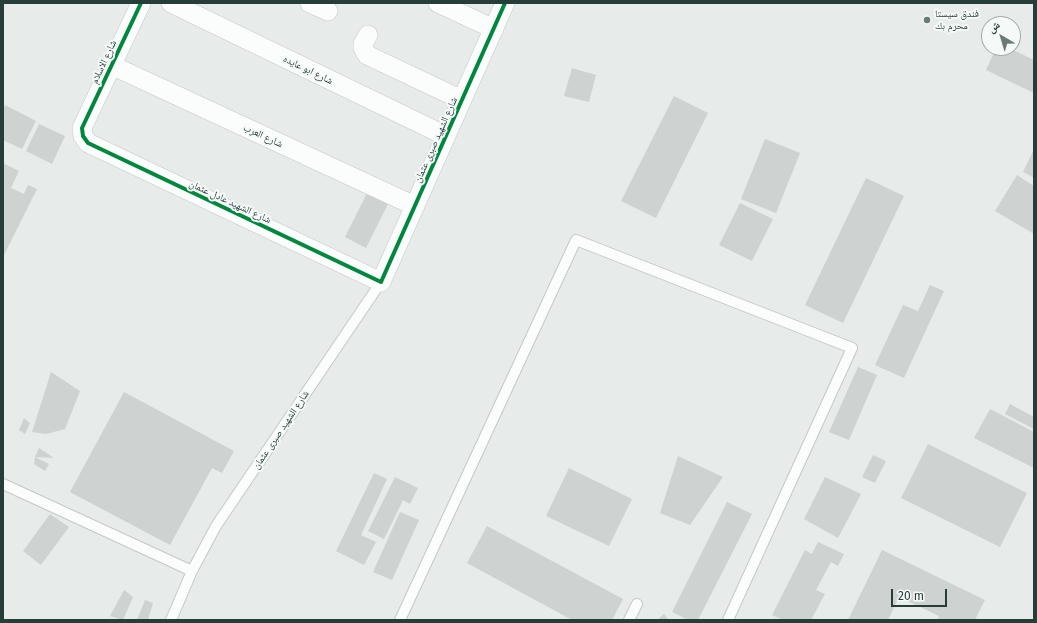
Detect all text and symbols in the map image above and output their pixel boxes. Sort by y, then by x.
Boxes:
place label: فندق سيستا محرم بك [935,8,979,32]
marker: فندق سيستا محرم بك [922,15,932,25]
north arrow [981,16,1021,56]
text: ش [985,18,1003,36]
street label: شارع الاسلام [89,38,119,86]
street label: شارع ابو عايده [281,53,335,87]
street label: شارع الشهيد صبرى عثمان [412,95,460,185]
street label: شارع العرب [241,122,285,150]
street label: شارع الشهيد عادل عثمان [187,178,273,226]
street label: شارع الشهيد صبرى عثمان [250,388,312,472]
scale bar [893,581,949,607]
text: 20 m [898,589,924,603]

